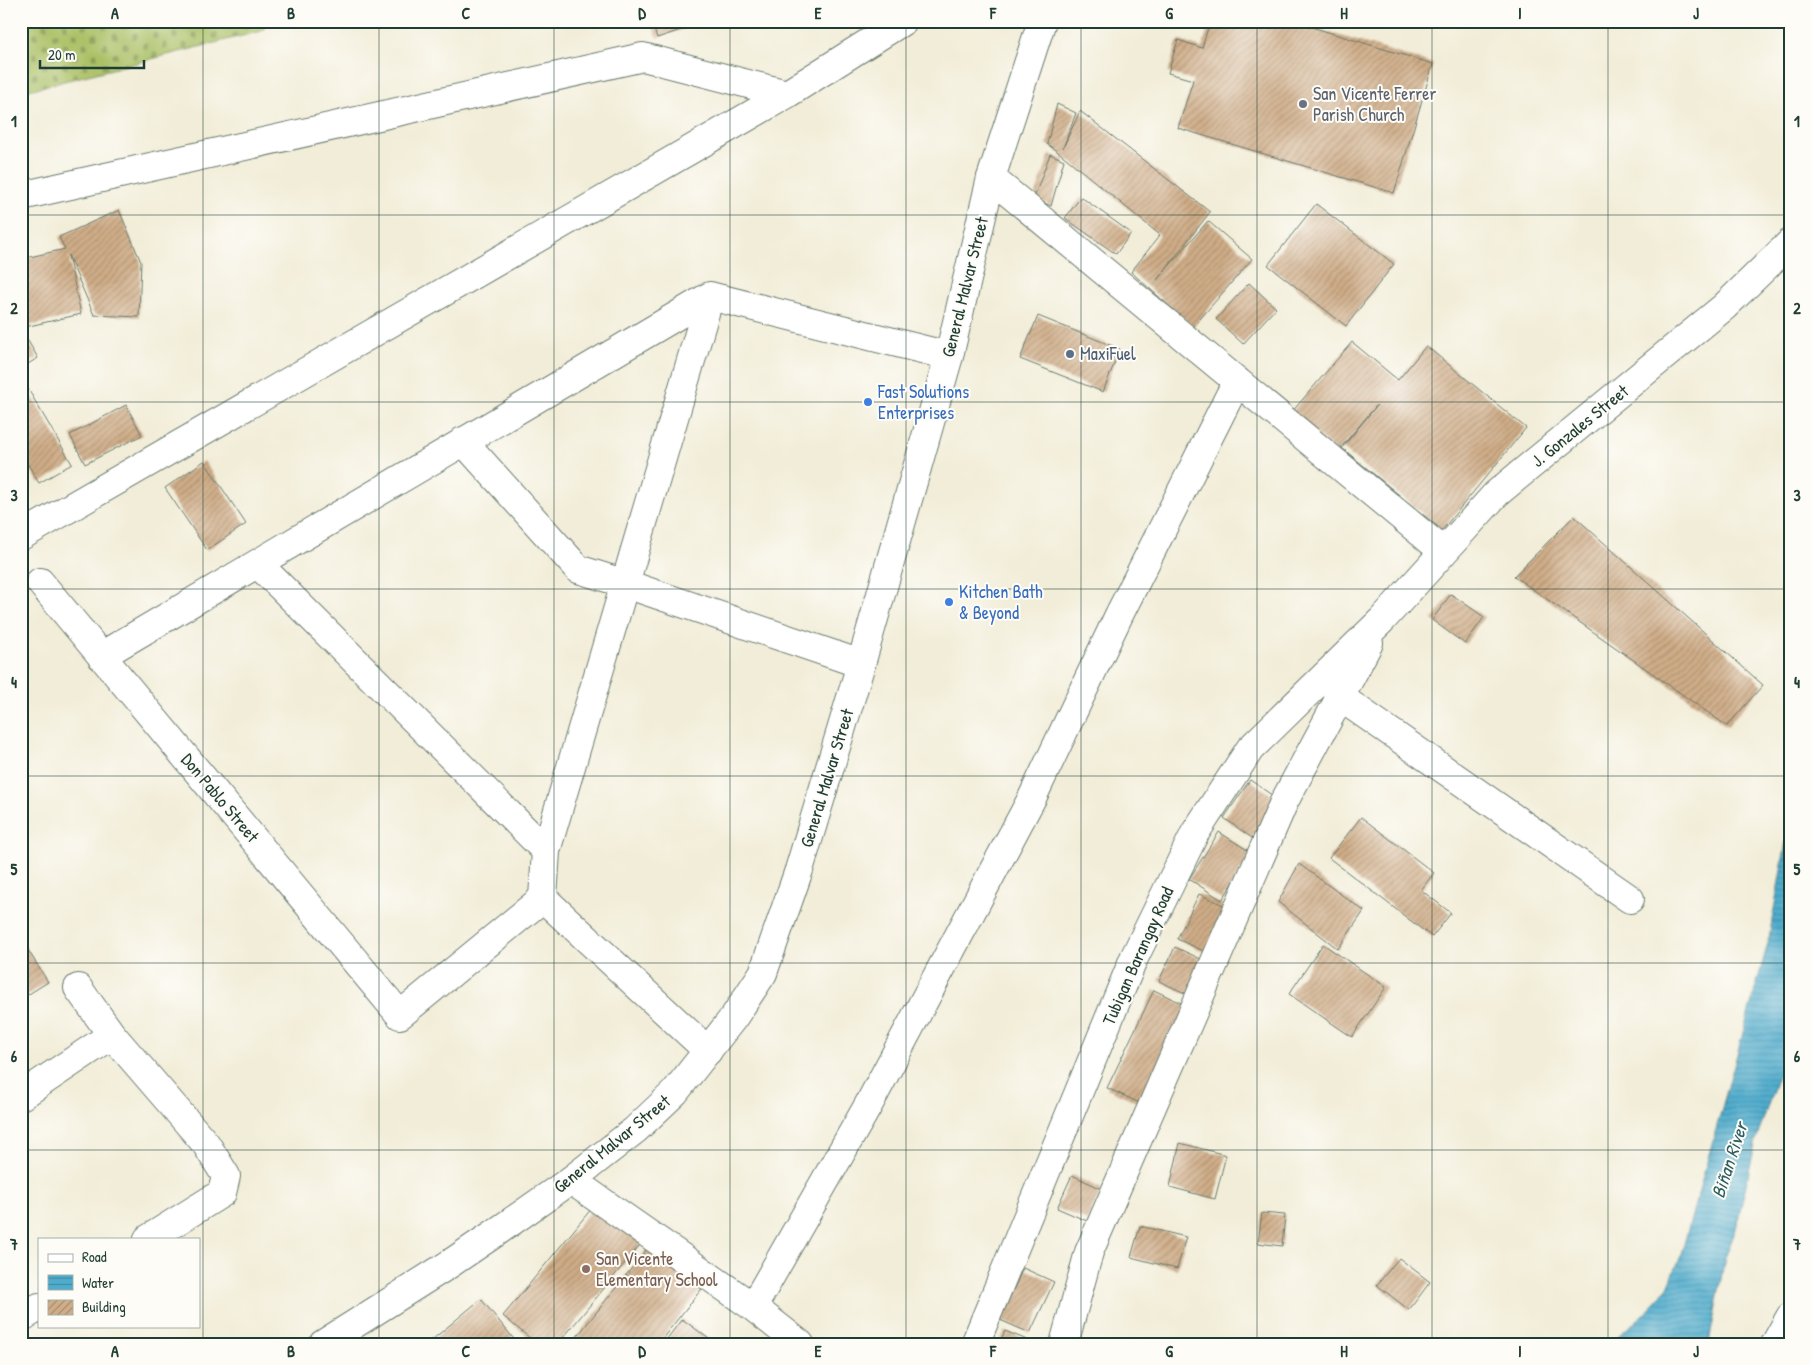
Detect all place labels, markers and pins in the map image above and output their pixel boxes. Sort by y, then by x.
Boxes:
place label: San Vicente Ferrer Parish Church [1313,81,1436,127]
marker: San Vicente Ferrer Parish Church [1297,98,1309,110]
place label: MaxiFuel [1080,341,1136,366]
marker: MaxiFuel [1064,348,1076,360]
place label: Fast Solutions Enterprises [877,379,969,425]
marker: Fast Solutions Enterprises [862,396,874,408]
place label: Kitchen Bath & Beyond [959,579,1043,625]
marker: Kitchen Bath & Beyond [943,596,955,608]
place label: San Vicente Elementary School [596,1246,718,1292]
marker: San Vicente Elementary School [580,1263,592,1275]

